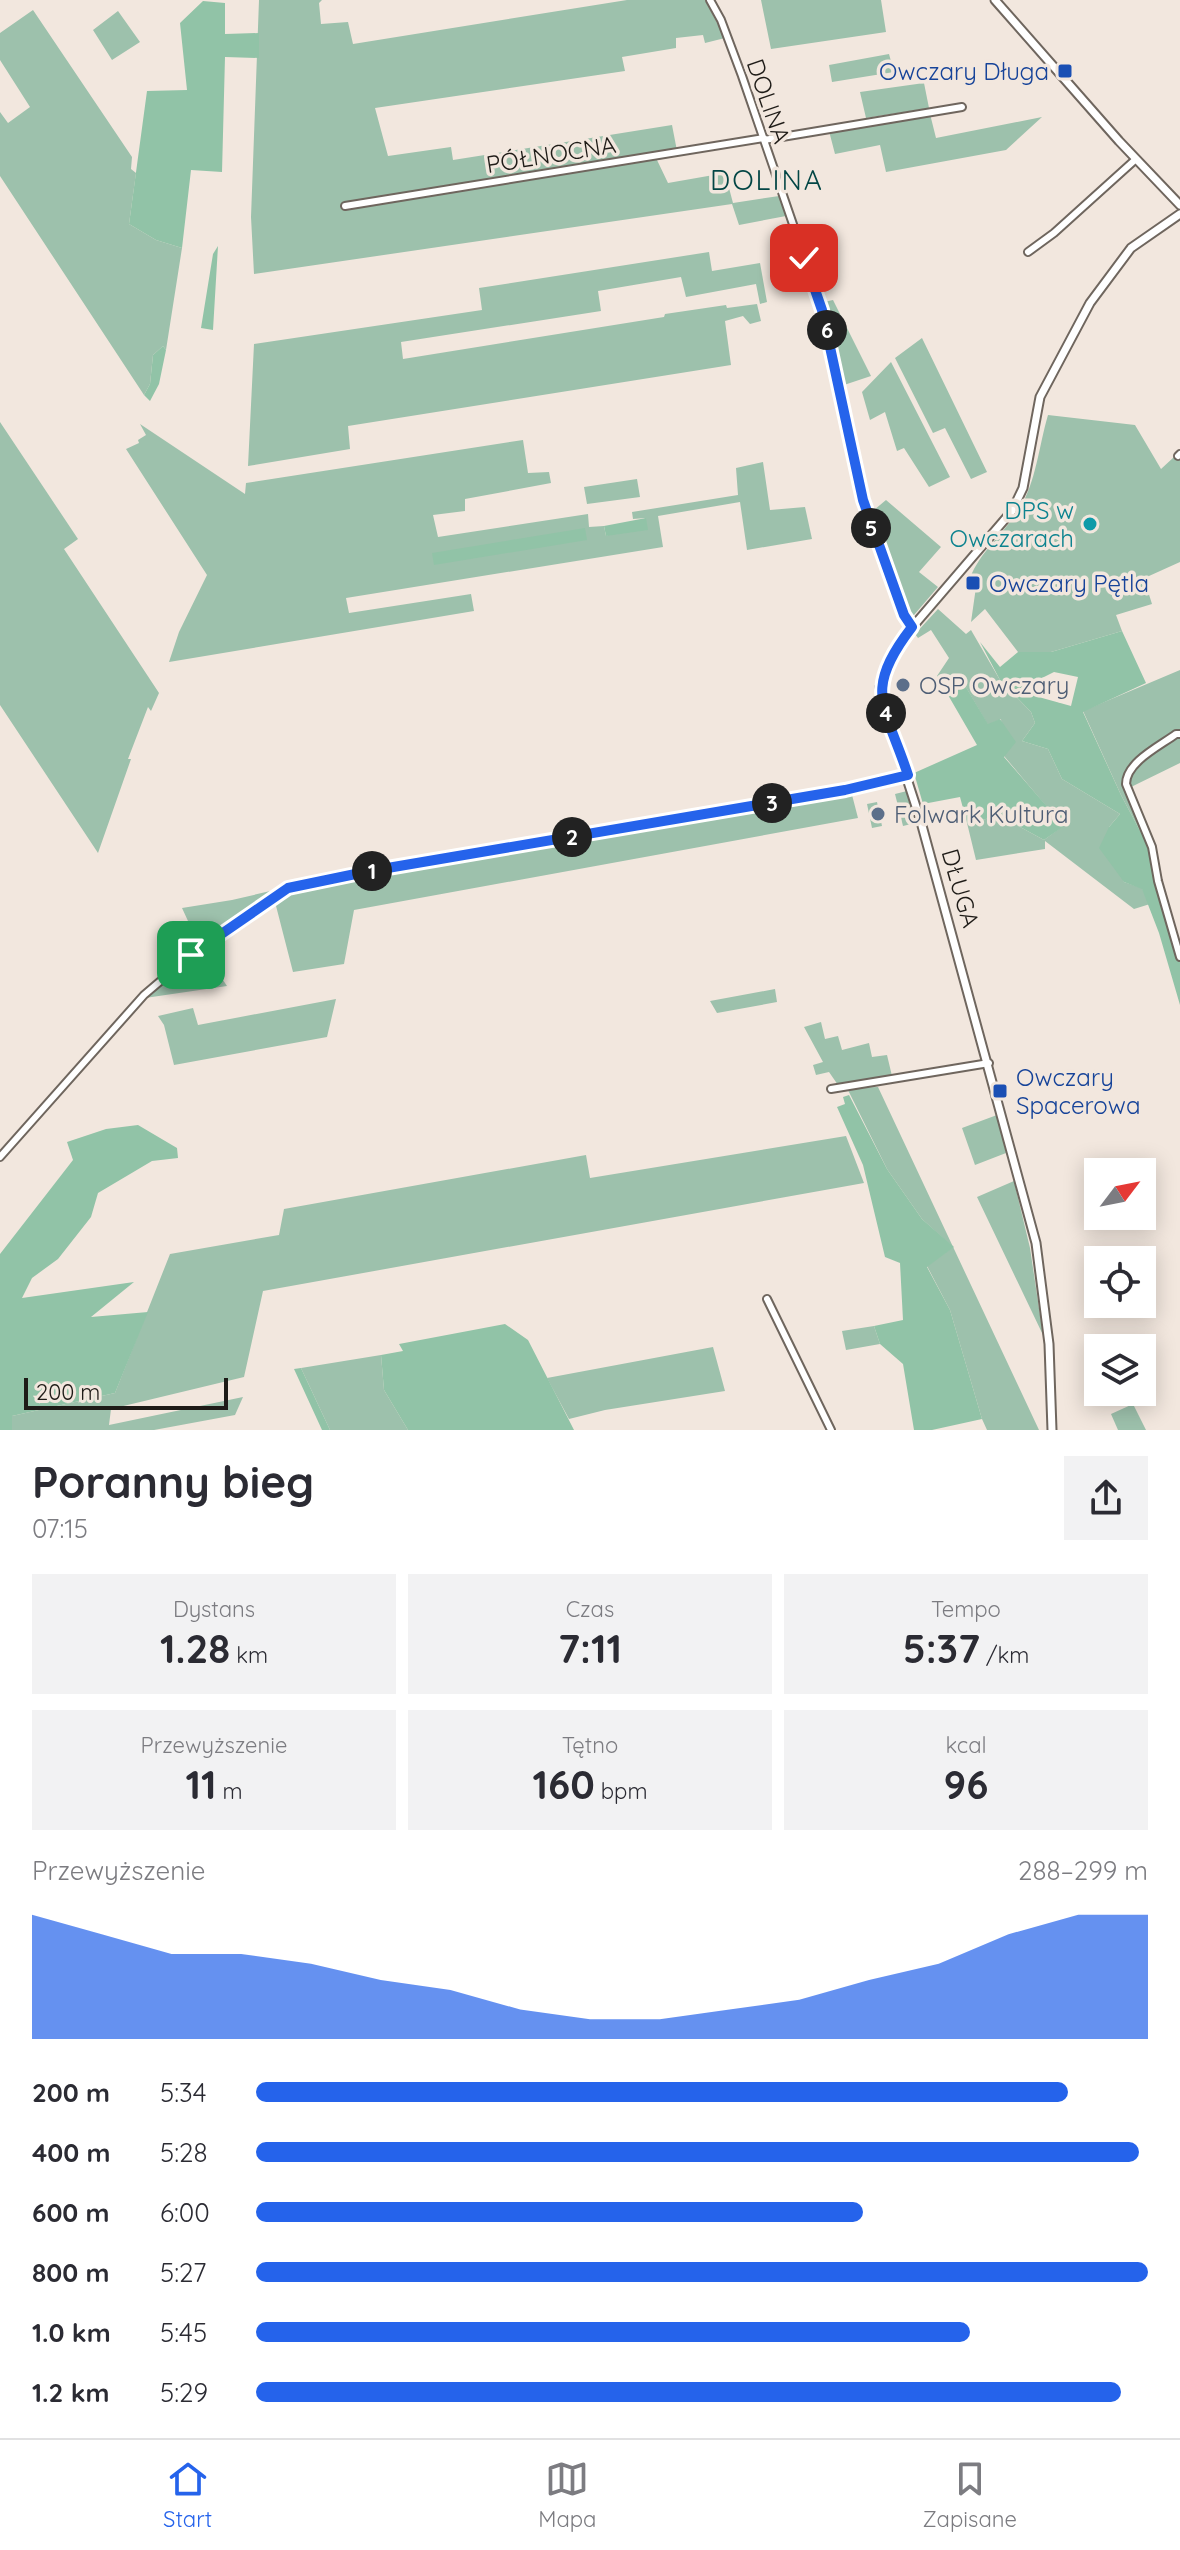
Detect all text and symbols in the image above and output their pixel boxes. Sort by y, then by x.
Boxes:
street label: DOLINA [741,55,797,147]
place label: Owczary Długa [879,56,1049,86]
marker: Owczary Długa [1056,62,1074,80]
street label: PÓŁNOCNA [484,129,618,179]
district label: DOLINA [710,162,824,197]
pin [770,224,838,292]
icon: check [782,236,826,280]
pin: 6 [807,310,847,350]
text: 6 [821,316,833,344]
place label: DPS w Owczarach [950,495,1074,553]
pin: 5 [851,508,891,548]
text: 5 [865,514,877,542]
marker: DPS w Owczarach [1081,515,1099,533]
place label: Owczary Pętla [989,568,1149,598]
marker: Owczary Pętla [964,574,982,592]
place label: OSP Owczary [919,670,1070,700]
marker: OSP Owczary [894,676,912,694]
pin: 4 [866,693,906,733]
text: 4 [880,699,892,727]
pin: 3 [752,783,792,823]
text: 3 [766,789,778,817]
place label: Folwark Kultura [894,799,1069,829]
marker: Folwark Kultura [869,805,887,823]
pin: 2 [552,817,592,857]
text: 2 [566,823,578,851]
street label: DŁUGA [935,845,987,931]
pin: 1 [352,851,392,891]
text: 1 [368,857,376,885]
pin [157,921,225,989]
icon: arrive [169,933,213,977]
place label: Owczary Spacerowa [1016,1062,1140,1120]
marker: Owczary Spacerowa [991,1082,1009,1100]
north arrow [1084,1158,1156,1230]
map controls [1084,1158,1156,1406]
button: locate [1084,1246,1156,1318]
button: layers [1084,1334,1156,1406]
scale bar [24,1374,228,1410]
text: 200 m [36,1378,100,1406]
text: Poranny bieg [32,1454,314,1509]
button: share [1064,1456,1148,1540]
text: 07:15 [32,1512,88,1545]
text: Dystans [173,1595,255,1623]
text: Czas [566,1595,614,1623]
text: Tempo [931,1595,1001,1623]
text: 1.28 [160,1623,230,1673]
text: 7:11 [558,1623,622,1673]
text: 5:37 [903,1623,980,1673]
text: km [230,1641,268,1669]
text: /km [980,1641,1029,1669]
text: Przewyższenie [141,1731,287,1759]
text: Tętno [562,1731,618,1759]
text: kcal [945,1731,987,1759]
text: 11 [185,1759,217,1809]
text: 160 [533,1759,595,1809]
text: 96 [944,1759,988,1809]
text: m [217,1777,243,1805]
text: bpm [595,1777,647,1805]
text: Przewyższenie [32,1854,206,1887]
text: 288–299 m [1018,1854,1148,1887]
text: 200 m [32,2076,110,2109]
text: 5:34 [160,2076,206,2109]
text: 400 m [32,2136,110,2169]
text: 5:28 [160,2136,207,2169]
text: 600 m [32,2196,110,2229]
text: 6:00 [160,2196,210,2229]
text: 800 m [32,2256,109,2289]
text: 5:27 [160,2256,206,2289]
text: 1.0 km [32,2316,111,2349]
text: 5:45 [160,2316,207,2349]
text: 1.2 km [32,2376,109,2409]
text: 5:29 [160,2376,208,2409]
tab: Start [163,2457,212,2533]
tab: Mapa [538,2457,596,2533]
tab: Zapisane [922,2457,1017,2533]

